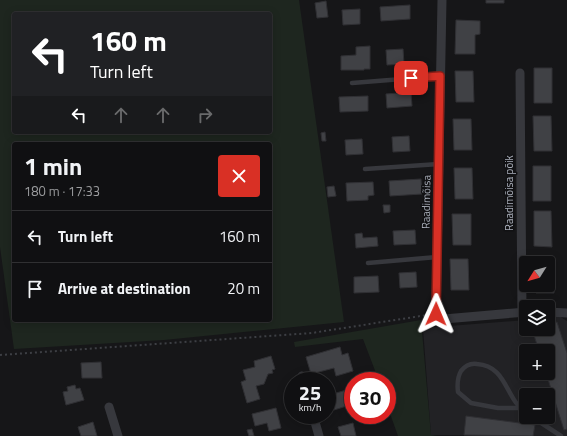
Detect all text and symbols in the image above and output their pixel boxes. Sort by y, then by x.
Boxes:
text: 160 m [90,19,167,62]
icon: left [24,28,76,80]
text: Turn left [90,58,153,85]
pin [394,61,428,95]
icon: arrive [400,67,422,89]
icon: left [68,104,90,126]
icon: ahead [110,104,132,126]
icon: ahead [152,104,174,126]
icon: right [194,104,216,126]
text: 1 min [24,148,82,184]
street label: Raadimõisa põik [501,154,517,231]
button: close [218,155,260,197]
street label: Raadimõisa [418,174,434,229]
text: 180 m · 17:33 [24,181,100,201]
text: Turn left [58,225,113,248]
text: 160 m [219,225,260,248]
icon: left [24,226,46,248]
north arrow [519,256,555,292]
map controls [519,256,555,424]
text: Arrive at destination [58,277,191,300]
text: 20 m [227,277,260,300]
icon: arrive [24,278,46,300]
position arrow [415,293,457,335]
button: layers [519,300,555,336]
button: + [519,344,555,380]
speed limit sign: 30 [344,372,396,424]
text: 25 [299,377,321,408]
button: − [519,388,555,424]
text: km/h [299,400,321,415]

